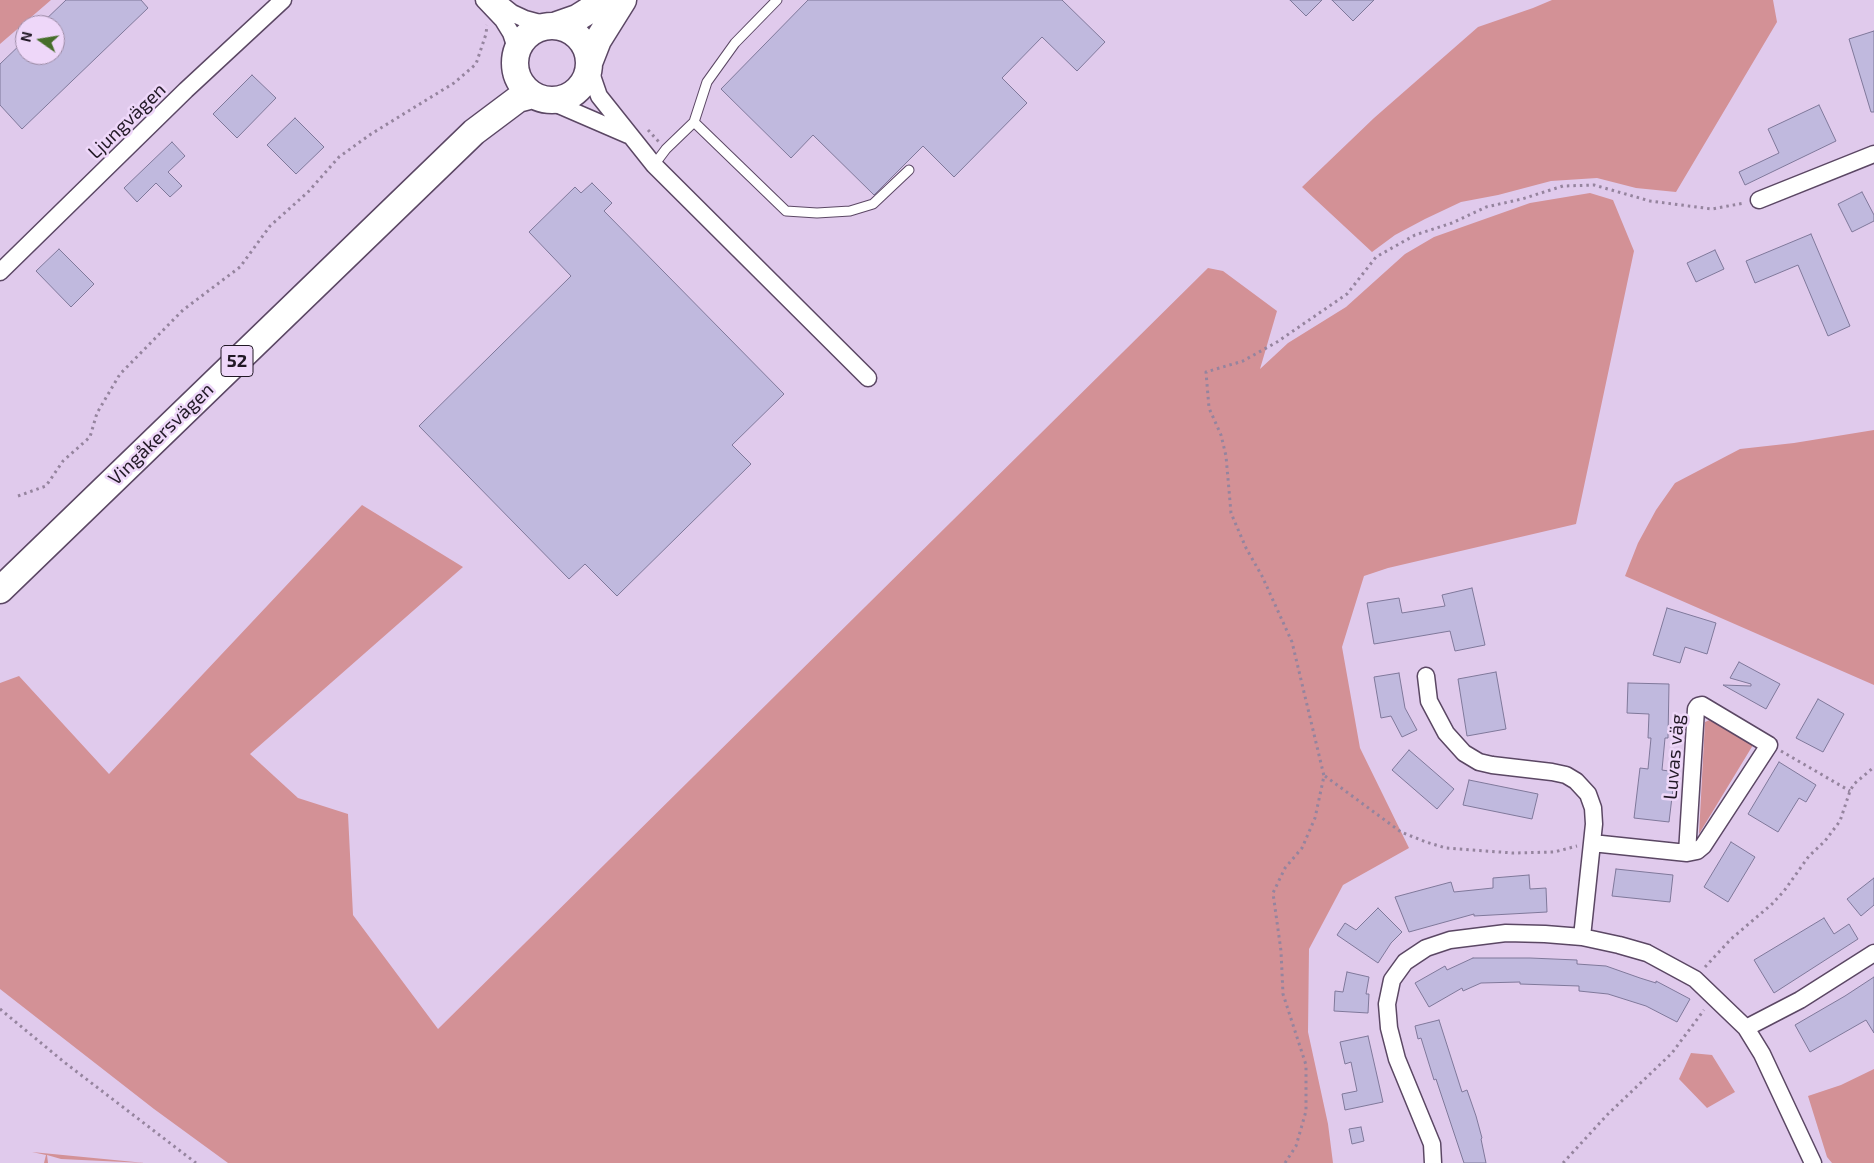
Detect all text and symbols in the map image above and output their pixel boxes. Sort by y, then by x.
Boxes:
north arrow [15,15,65,65]
text: N [16,30,35,44]
street label: Ljungvägen [83,78,171,164]
road number: 52 [221,346,253,376]
street label: Vingåkersvägen [104,378,218,490]
street label: Luvas väg [1659,713,1689,801]

